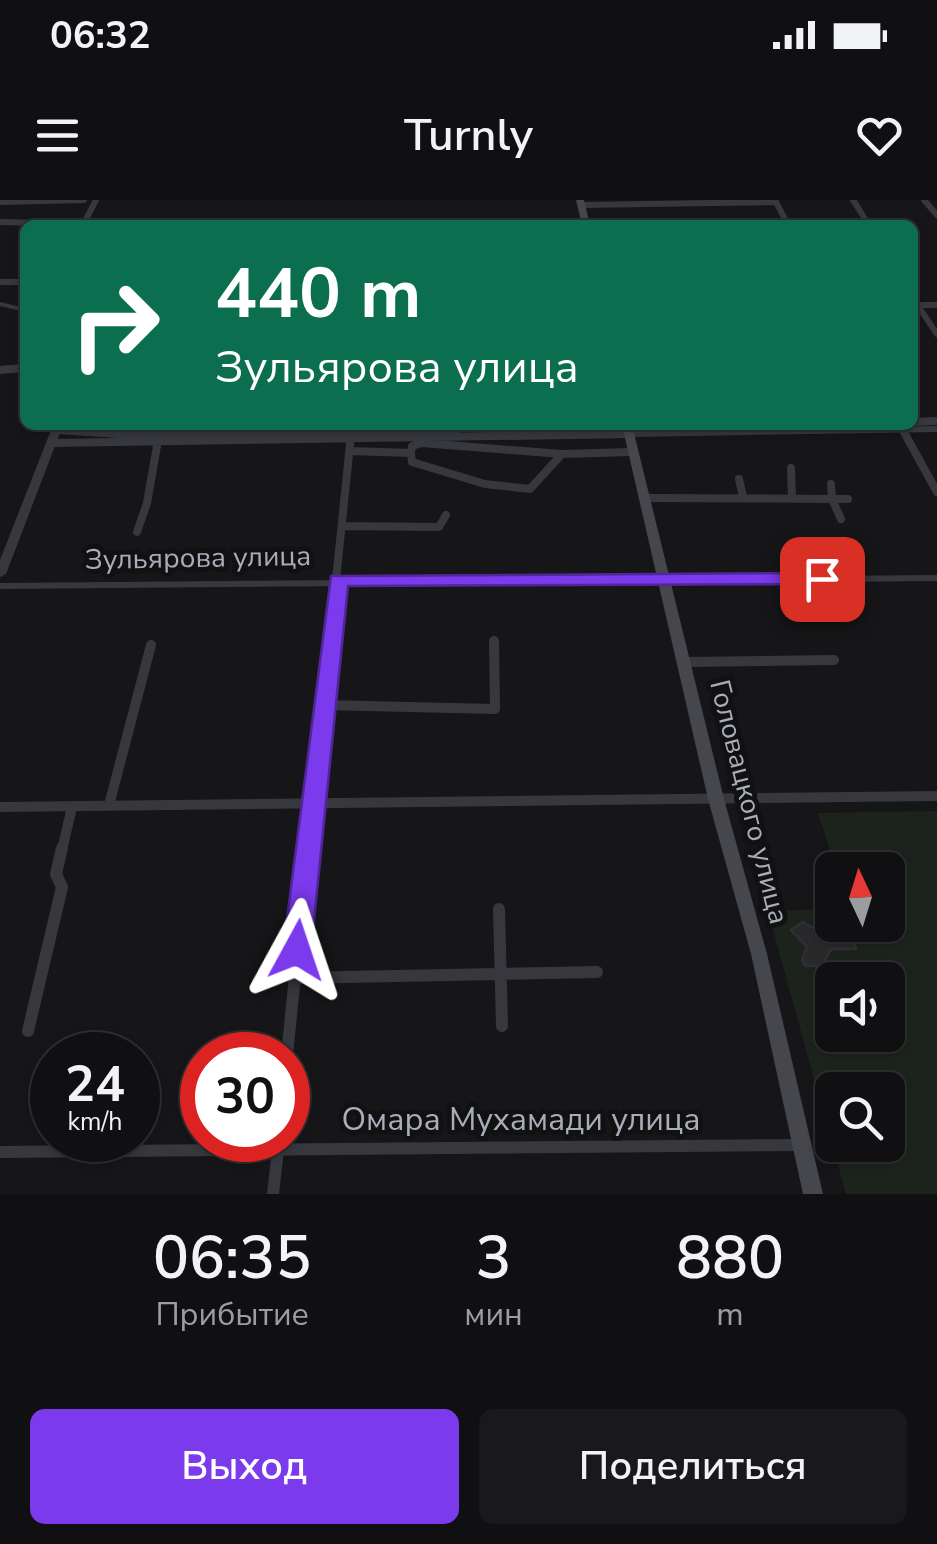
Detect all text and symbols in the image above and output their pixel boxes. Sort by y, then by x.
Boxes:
text: 06:32 [50,10,151,61]
text: Turnly [404,105,533,166]
icon: menu [30,108,85,163]
icon: heart [852,108,907,163]
text: 440 m [215,246,421,342]
icon: right [50,260,180,390]
text: Зульярова улица [215,337,579,398]
street label: Зульярова улица [84,537,312,579]
pin [780,537,865,622]
icon: arrive [795,552,850,607]
street label: Головацкого улица [700,676,798,928]
north arrow [815,852,905,942]
map controls [815,852,905,1162]
position arrow [245,898,349,1002]
button: sound [815,962,905,1052]
speed limit sign: 30 [180,1032,310,1162]
text: 24 [65,1050,125,1119]
button: search [815,1072,905,1162]
street label: Омара Мухамади улица [342,1098,700,1141]
text: km/h [67,1105,123,1139]
text: 06:35 [153,1217,311,1299]
text: 3 [476,1217,512,1299]
text: 880 [676,1217,784,1299]
text: Прибытие [155,1293,309,1336]
text: мин [464,1293,523,1336]
text: m [716,1293,744,1336]
button: Выход [30,1409,459,1524]
button: Поделиться [479,1409,907,1524]

